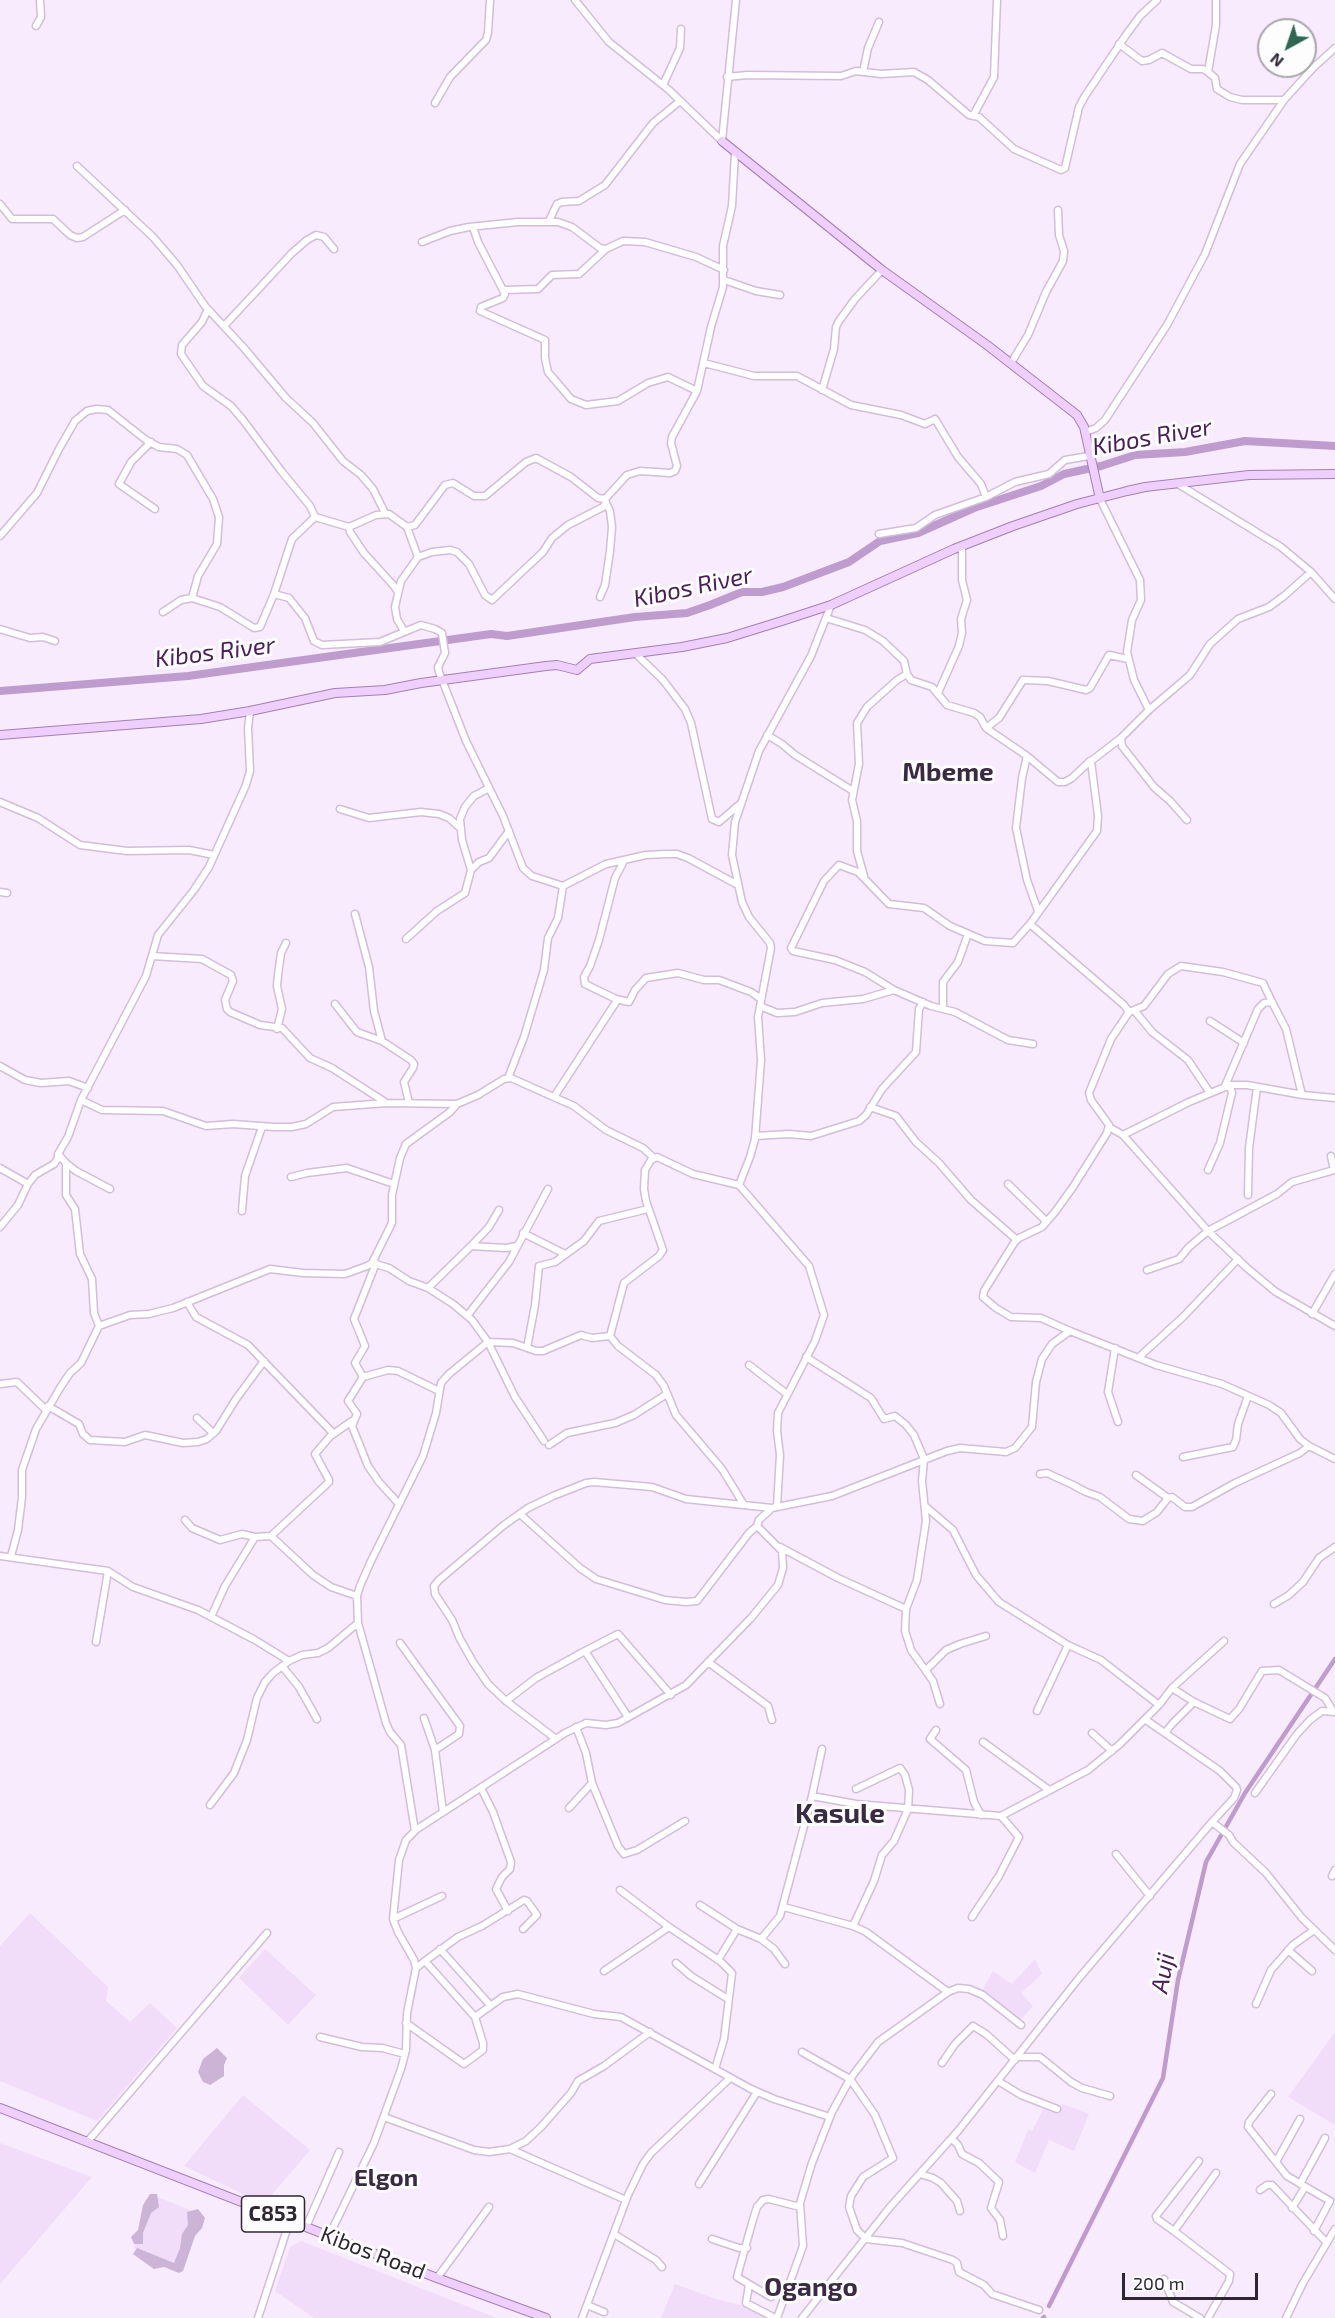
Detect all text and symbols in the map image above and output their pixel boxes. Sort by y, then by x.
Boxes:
north arrow [1257,18,1317,78]
text: N [1266,50,1287,72]
water label: Kibos River [1090,412,1214,462]
water label: Kibos River [631,560,755,614]
water label: Kibos River [153,630,277,674]
district label: Mbeme [902,756,994,788]
district label: Kasule [795,1797,885,1831]
water label: Auji [1145,1950,1181,1996]
district label: Elgon [354,2164,418,2192]
road number: C853 [242,2196,304,2232]
street label: Kibos Road [317,2221,429,2285]
scale bar [1125,2261,1262,2299]
district label: Ogango [764,2271,858,2303]
text: 200 m [1133,2272,1185,2294]

